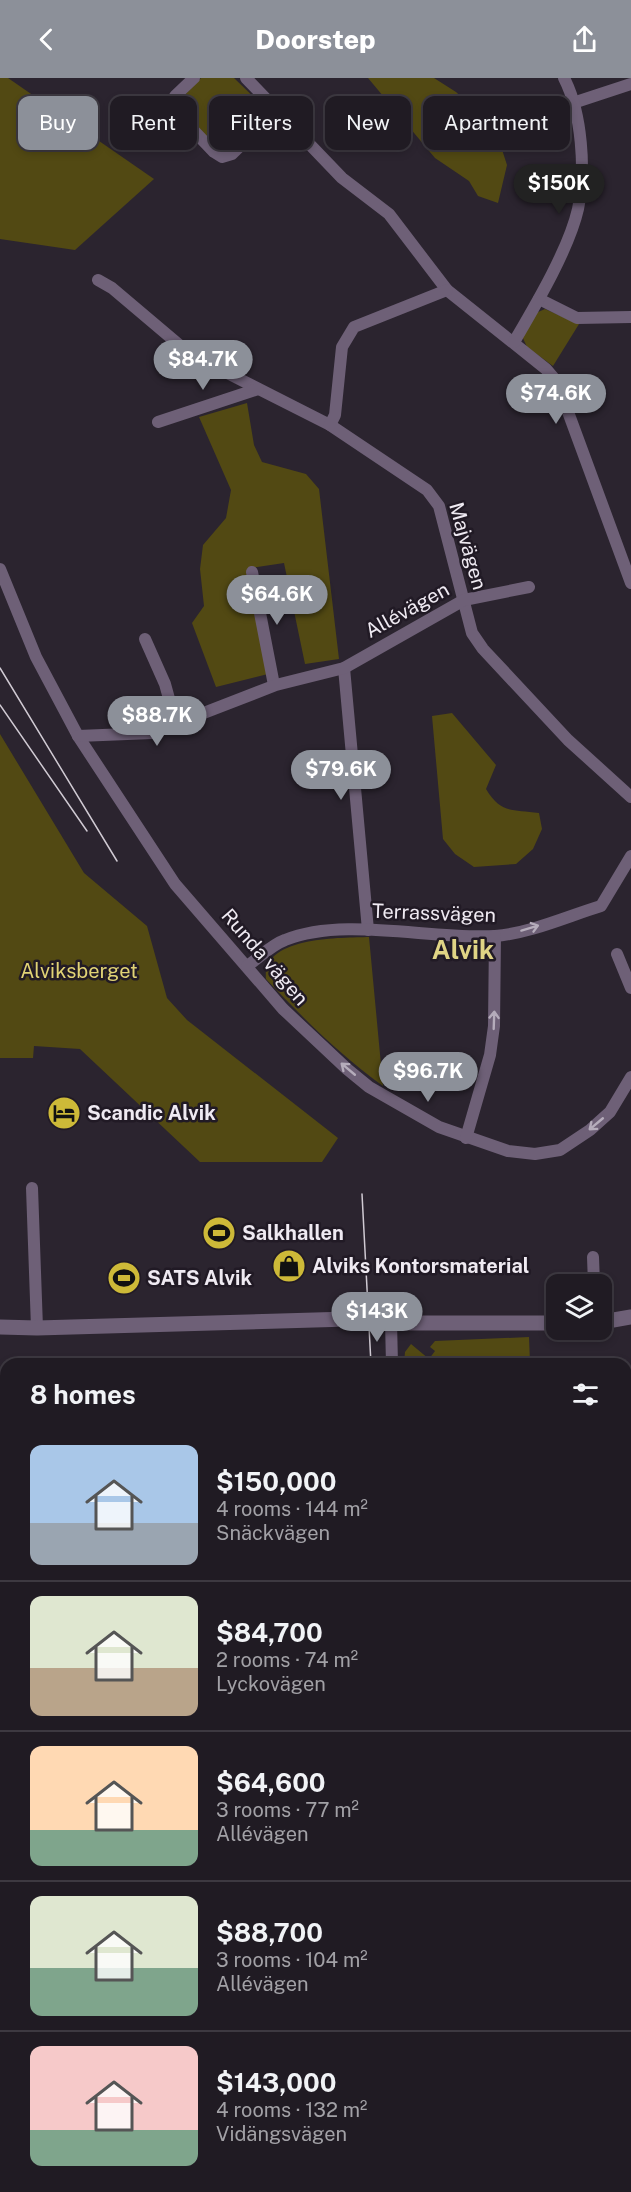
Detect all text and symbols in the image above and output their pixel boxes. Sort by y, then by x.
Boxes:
icon: back [30,23,63,56]
text: Doorstep [255,23,376,55]
icon: share [568,23,601,56]
chip: Buy [18,96,98,150]
chip: Rent [110,96,197,150]
chip: Filters [209,96,313,150]
chip: New [325,96,411,150]
chip: Apartment [423,96,570,150]
pin: $150K [517,164,601,215]
text: $150K [528,171,590,195]
pin: $84.7K [154,340,252,391]
text: $84.7K [168,347,238,371]
pin: $74.6K [507,374,605,425]
text: $74.6K [520,381,592,405]
street label: Majvägen [444,500,492,592]
pin: $64.6K [228,575,326,626]
street label: Allévägen [361,577,453,643]
text: $64.6K [241,582,313,606]
pin: $88.7K [108,696,206,747]
text: $88.7K [122,703,193,727]
pin: $79.6K [292,750,390,801]
text: $79.6K [305,757,377,781]
street label: Terrassvägen [372,899,496,927]
street label: Runda vägen [216,904,314,1010]
one-way arrow [520,922,539,933]
district label: Alvik [432,934,494,965]
park label: Alviksberget [20,959,138,983]
one-way arrow [488,1010,499,1030]
pin: $96.7K [379,1052,477,1103]
text: $96.7K [393,1059,463,1083]
one-way arrow [340,1063,356,1076]
hotel icon: Scandic Alvik [46,1095,82,1131]
place label: Scandic Alvik [87,1101,216,1125]
one-way arrow [588,1117,604,1130]
sports icon: Salkhallen [201,1215,237,1251]
place label: Salkhallen [242,1221,344,1245]
shop icon: Alviks Kontorsmaterial [271,1248,307,1284]
place label: Alviks Kontorsmaterial [312,1254,529,1278]
sports icon: SATS Alvik [106,1260,142,1296]
place label: SATS Alvik [147,1266,252,1290]
map controls [546,1274,612,1340]
button: layers [546,1274,612,1340]
pin: $143K [335,1292,419,1343]
text: $143K [346,1299,408,1323]
icon: filters [569,1378,602,1411]
text: 8 homes [30,1379,136,1410]
text: $150,000 [216,1466,336,1497]
icon: home [78,1469,150,1541]
text: 4 rooms · 144 m² [216,1497,368,1521]
text: Snäckvägen [216,1521,330,1545]
text: $84,700 [216,1617,323,1648]
icon: home [78,1620,150,1692]
text: 2 rooms · 74 m² [216,1648,358,1672]
text: Lyckovägen [216,1672,326,1696]
text: $64,600 [216,1767,326,1798]
icon: home [78,1770,150,1842]
text: 3 rooms · 77 m² [216,1798,359,1822]
text: Allévägen [216,1822,309,1846]
text: $88,700 [216,1917,323,1948]
icon: home [78,1920,150,1992]
text: 3 rooms · 104 m² [216,1948,368,1972]
text: Allévägen [216,1972,309,1996]
text: $143,000 [216,2067,336,2098]
icon: home [78,2070,150,2142]
text: 4 rooms · 132 m² [216,2098,367,2122]
text: Vidängsvägen [216,2122,347,2146]

